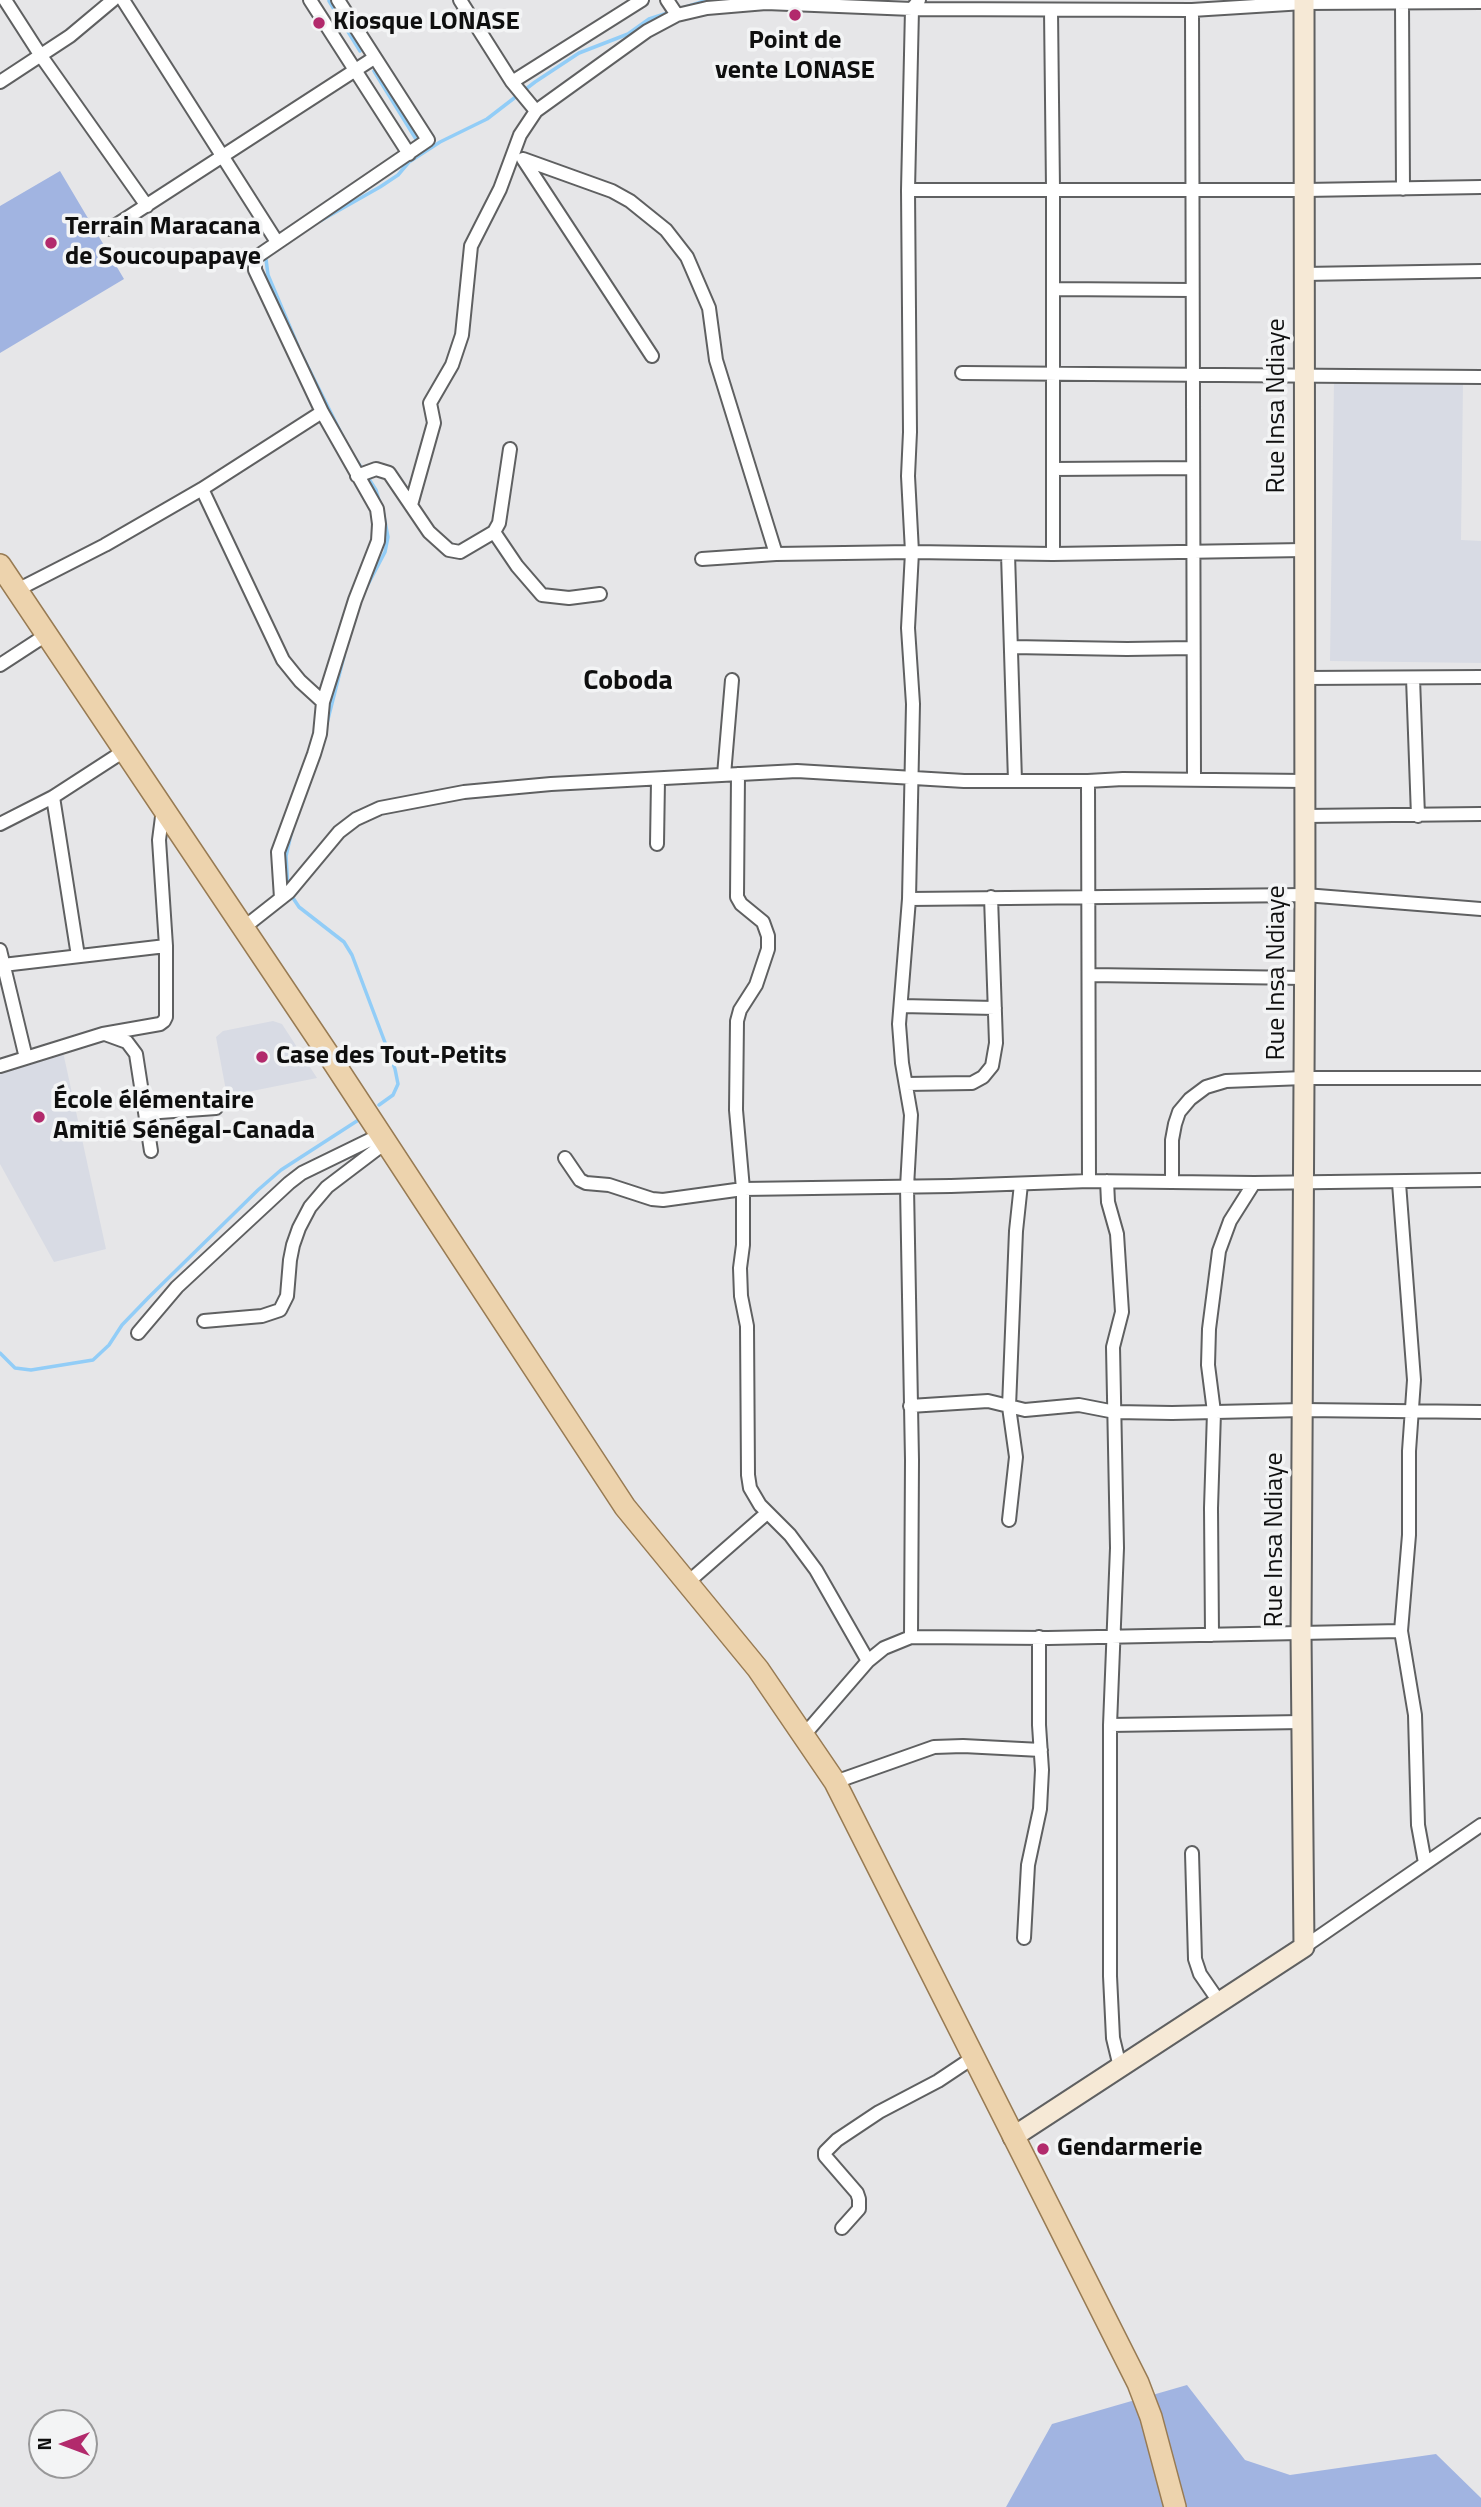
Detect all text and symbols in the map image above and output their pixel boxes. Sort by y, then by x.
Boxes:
place label: Kiosque LONASE [333,7,520,39]
marker: Point de vente LONASE [787,7,803,23]
marker: Kiosque LONASE [311,15,327,31]
place label: Point de vente LONASE [715,26,875,88]
place label: Terrain Maracana de Soucoupapaye [65,212,261,274]
marker: Terrain Maracana de Soucoupapaye [43,235,59,251]
street label: Rue Insa Ndiaye [1262,318,1294,494]
district label: Coboda [583,665,673,699]
street label: Rue Insa Ndiaye [1262,885,1294,1061]
place label: Case des Tout-Petits [276,1041,507,1073]
marker: Case des Tout-Petits [254,1049,270,1065]
place label: École élémentaire Amitié Sénégal-Canada [53,1086,315,1148]
marker: École élémentaire Amitié Sénégal-Canada [31,1109,47,1125]
street label: Rue Insa Ndiaye [1260,1452,1292,1628]
place label: Gendarmerie [1057,2133,1202,2165]
marker: Gendarmerie [1035,2141,1051,2157]
north arrow [28,2409,98,2479]
text: N [29,2437,58,2451]

